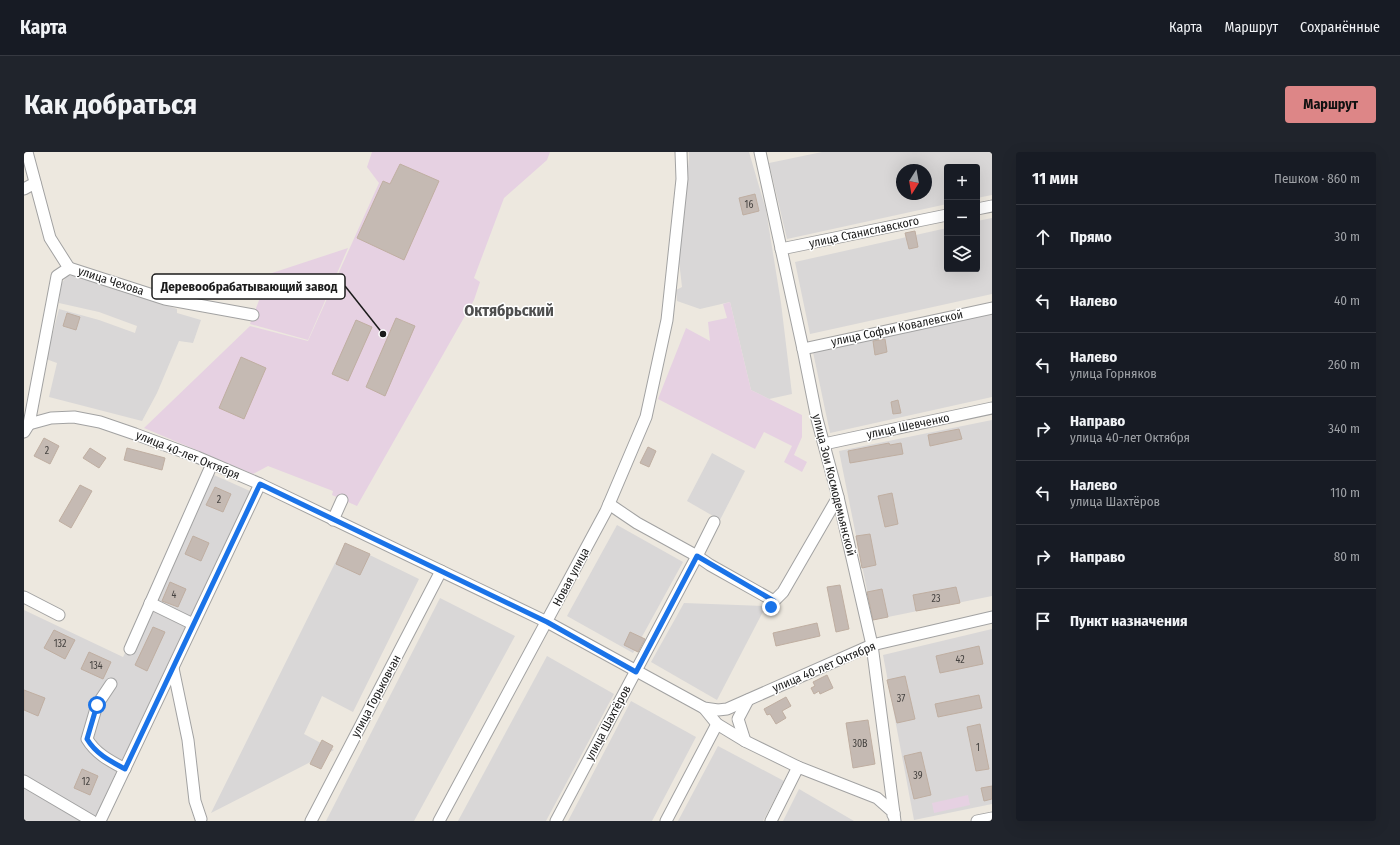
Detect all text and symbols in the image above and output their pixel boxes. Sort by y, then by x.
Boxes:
text: Карта [20,16,67,39]
text: Карта [1169,19,1202,36]
text: Маршрут [1224,19,1278,36]
text: Сохранённые [1300,19,1380,36]
button: Маршрут [1285,86,1376,123]
text: Как добраться [24,88,197,121]
north arrow [896,164,932,200]
map controls [944,164,980,272]
button: + [944,164,980,200]
text: 11 мин [1032,168,1078,189]
text: Пешком · 860 m [1274,171,1360,186]
house number: 16 [745,199,753,211]
button: − [944,200,980,236]
street label: улица Станиславского [808,213,920,251]
icon: ahead [1032,226,1054,248]
text: Прямо [1070,228,1112,246]
text: 30 m [1334,229,1360,244]
button: layers [944,236,980,272]
street label: улица Чехова [76,264,146,298]
callout: Деревообрабатывающий завод [152,274,345,299]
text: Деревообрабатывающий завод [160,279,338,294]
icon: left [1032,290,1054,312]
text: Налево [1070,292,1117,310]
text: 40 m [1334,293,1360,308]
district label: Октябрьский [464,301,554,320]
street label: улица Софьи Ковалевской [830,307,964,349]
text: Налево [1070,348,1117,366]
icon: left [1032,354,1054,376]
text: 260 m [1328,357,1360,372]
text: улица Горняков [1070,366,1157,381]
street label: улица Шевченко [865,410,951,442]
text: Направо [1070,412,1125,430]
street label: улица Зои Космодемьянской [810,413,858,557]
icon: right [1032,418,1054,440]
text: 340 m [1328,421,1360,436]
street label: улица 40-лет Октября [134,428,242,482]
text: улица 40-лет Октября [1070,430,1190,445]
house number: 2 [45,445,50,457]
text: Налево [1070,476,1117,494]
icon: left [1032,482,1054,504]
text: 110 m [1330,485,1360,500]
house number: 2 [217,494,222,506]
text: улица Шахтёров [1070,494,1160,509]
street label: Новая улица [550,545,592,609]
icon: right [1032,546,1054,568]
text: Направо [1070,548,1125,566]
text: 80 m [1334,549,1360,564]
house number: 4 [172,589,177,601]
house number: 23 [932,593,941,605]
route end [762,598,780,616]
icon: arrive [1032,610,1054,632]
text: Пункт назначения [1070,612,1188,630]
house number: 132 [54,638,67,650]
street label: улица 40-лет Октября [770,639,878,695]
street label: улица Горьковчан [348,652,404,740]
house number: 42 [955,654,965,666]
house number: 134 [89,660,103,672]
street label: улица Шахтёров [582,683,634,763]
house number: 37 [897,693,905,705]
route start [88,696,106,714]
house number: 30В [852,738,868,750]
house number: 1 [976,742,980,754]
house number: 39 [913,770,923,782]
house number: 12 [82,776,91,788]

